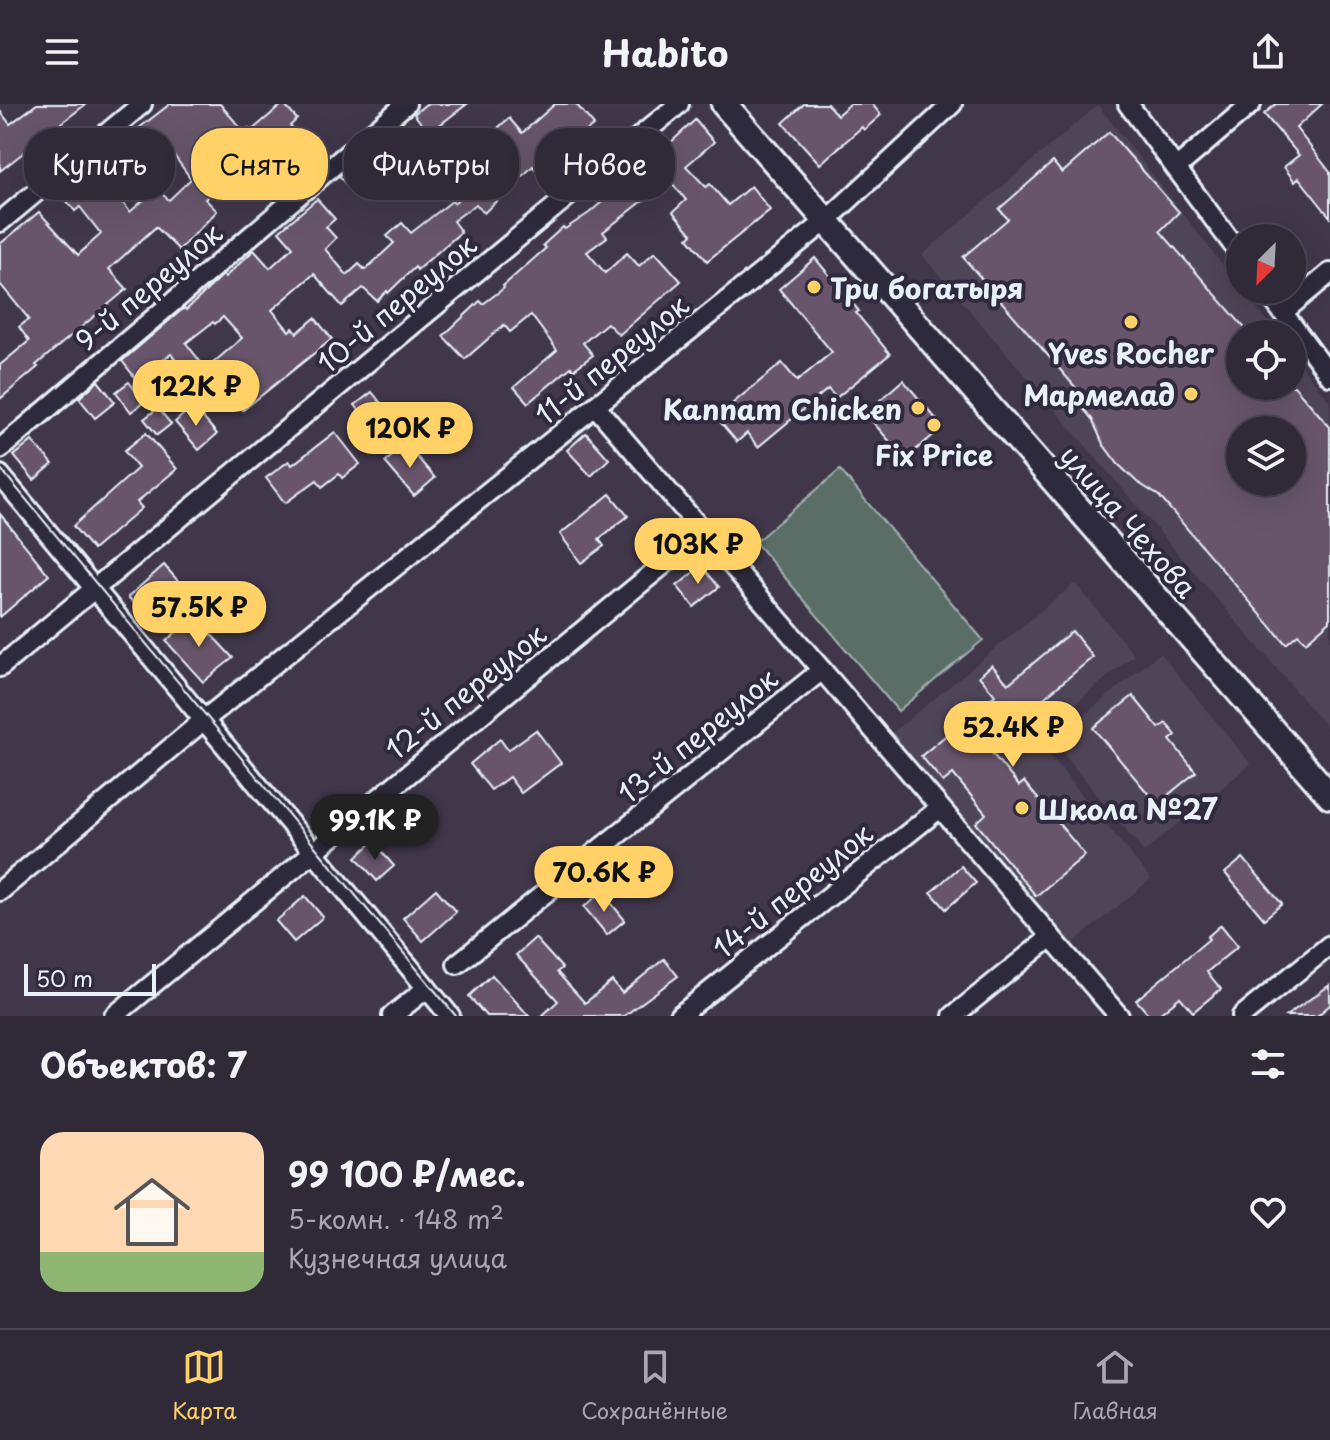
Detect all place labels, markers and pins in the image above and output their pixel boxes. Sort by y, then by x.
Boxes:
place label: Три богатыря [830,266,1023,309]
marker: Три богатыря [805,278,823,296]
marker: Yves Rocher [1122,313,1140,331]
place label: Yves Rocher [1048,331,1215,374]
pin: 122K ₽ [131,360,261,428]
place label: Мармелад [1023,373,1175,416]
marker: Мармелад [1182,385,1200,403]
place label: Kannam Chicken [662,387,902,430]
marker: Kannam Chicken [909,399,927,417]
pin: 120K ₽ [345,402,475,470]
marker: Fix Price [925,416,943,434]
place label: Fix Price [875,433,993,476]
pin: 103K ₽ [633,518,763,586]
pin: 57.5K ₽ [125,581,273,649]
pin: 52.4K ₽ [939,701,1087,769]
place label: Школа №27 [1038,787,1218,830]
pin: 99.1K ₽ [301,794,449,862]
marker: Школа №27 [1013,799,1031,817]
pin: 70.6K ₽ [530,846,678,914]

